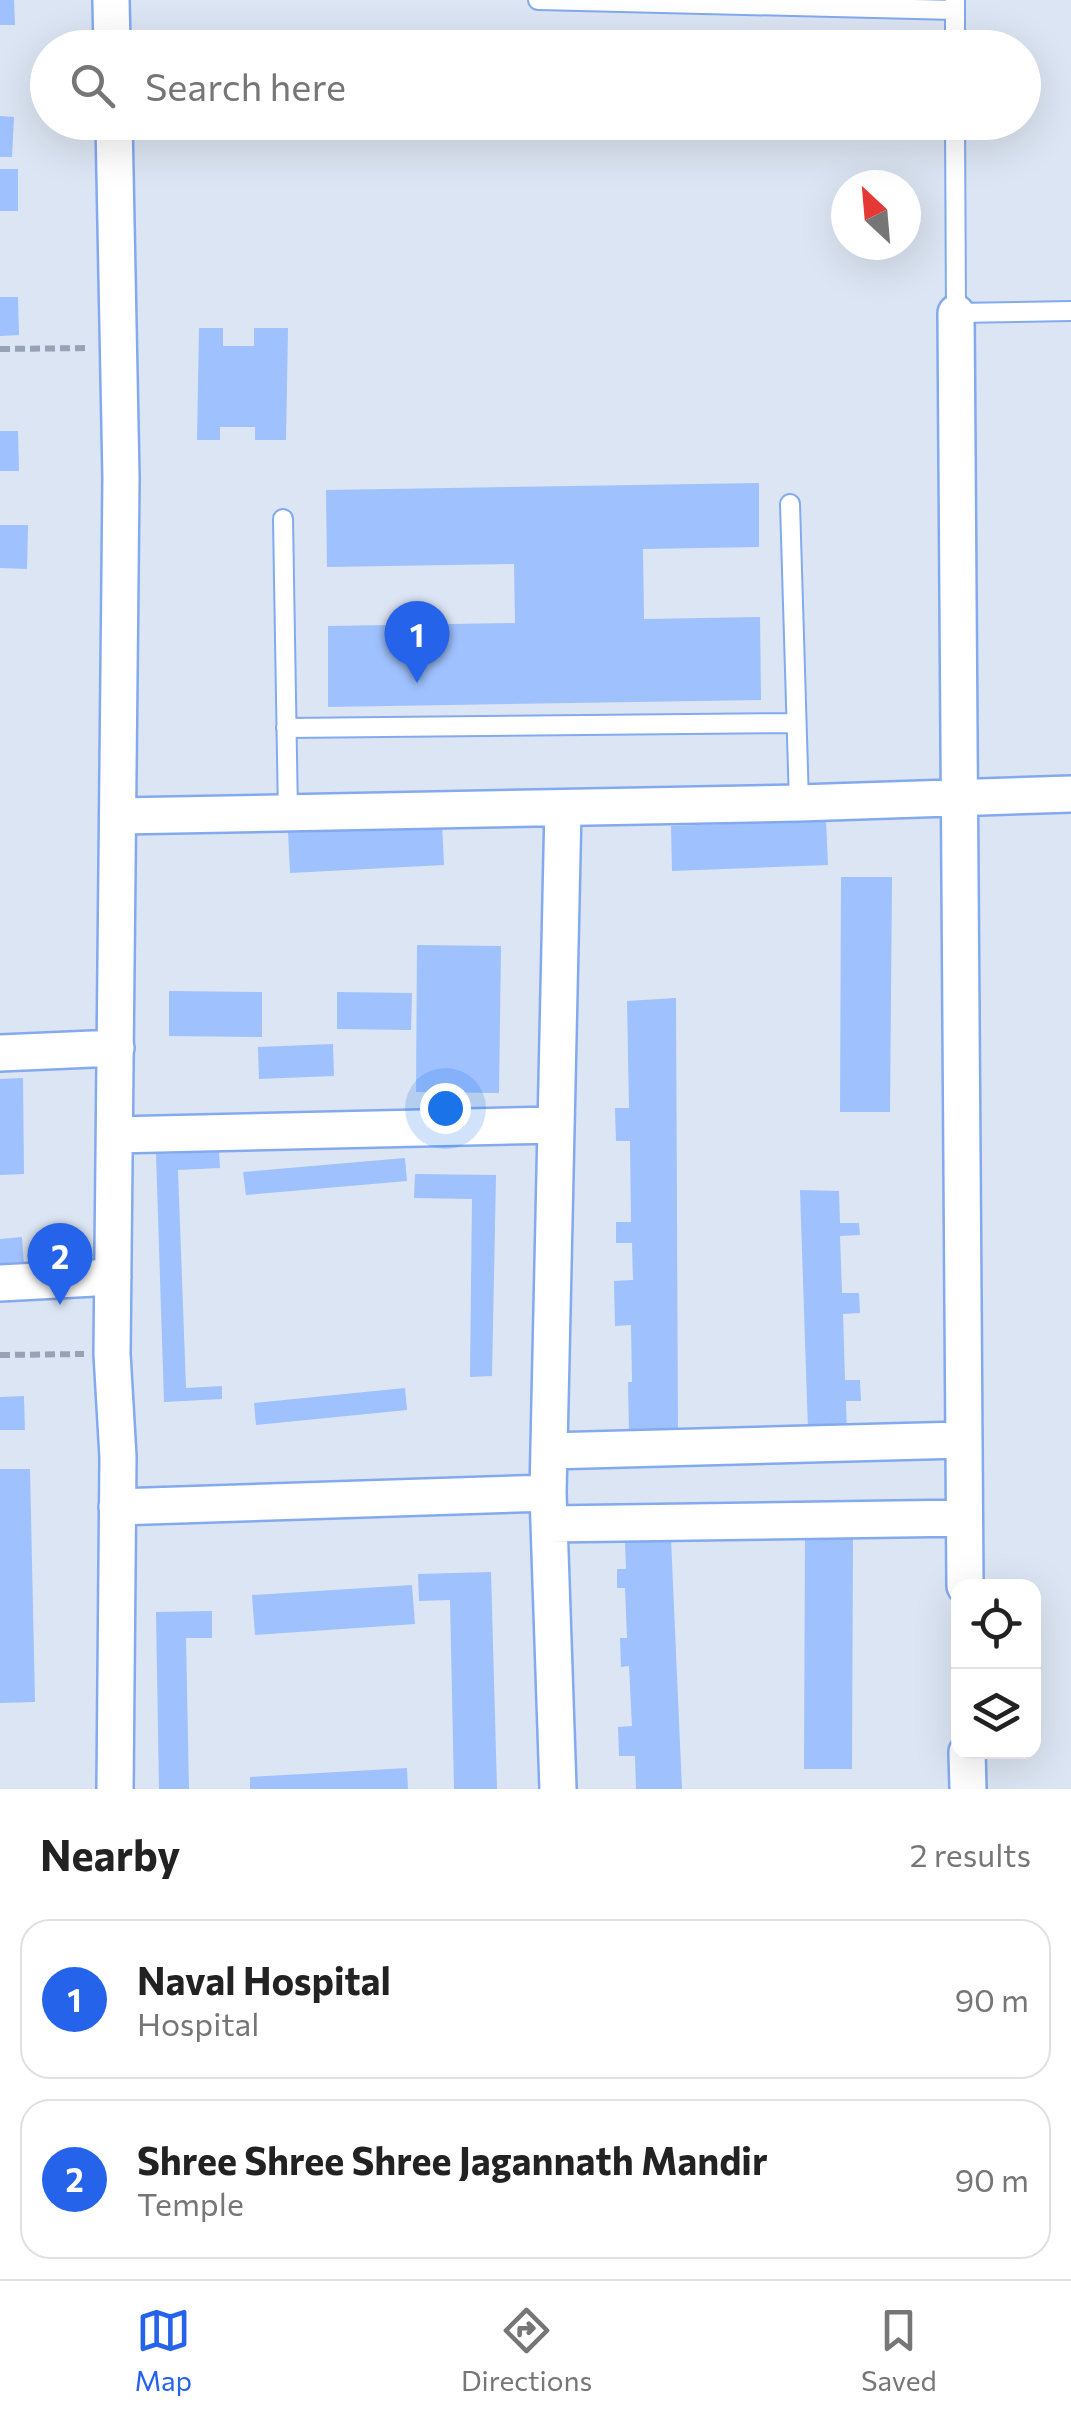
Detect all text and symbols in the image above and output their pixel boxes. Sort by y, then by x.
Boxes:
search box [30,30,1041,140]
icon: search [65,58,120,113]
text: Search here [145,62,346,109]
north arrow [831,170,921,260]
pin: 1 [384,600,450,683]
your location [420,1083,471,1134]
pin: 2 [28,1222,92,1305]
map controls [951,1579,1041,1759]
button: locate [951,1579,1041,1669]
button: layers [951,1669,1041,1759]
text: Nearby [40,1828,180,1880]
text: 2 results [910,1834,1031,1874]
text: Naval Hospital [137,1956,391,2003]
text: 1 [67,1979,82,2019]
text: 90 m [955,1979,1029,2019]
text: Hospital [137,2003,259,2043]
text: Shree Shree Shree Jagannath Mandir [137,2136,768,2183]
text: 2 [65,2159,84,2199]
text: 90 m [955,2159,1029,2199]
text: Temple [137,2183,244,2223]
tab: Map [134,2303,192,2397]
tab: Directions [461,2303,592,2397]
tab: Saved [861,2303,937,2397]

